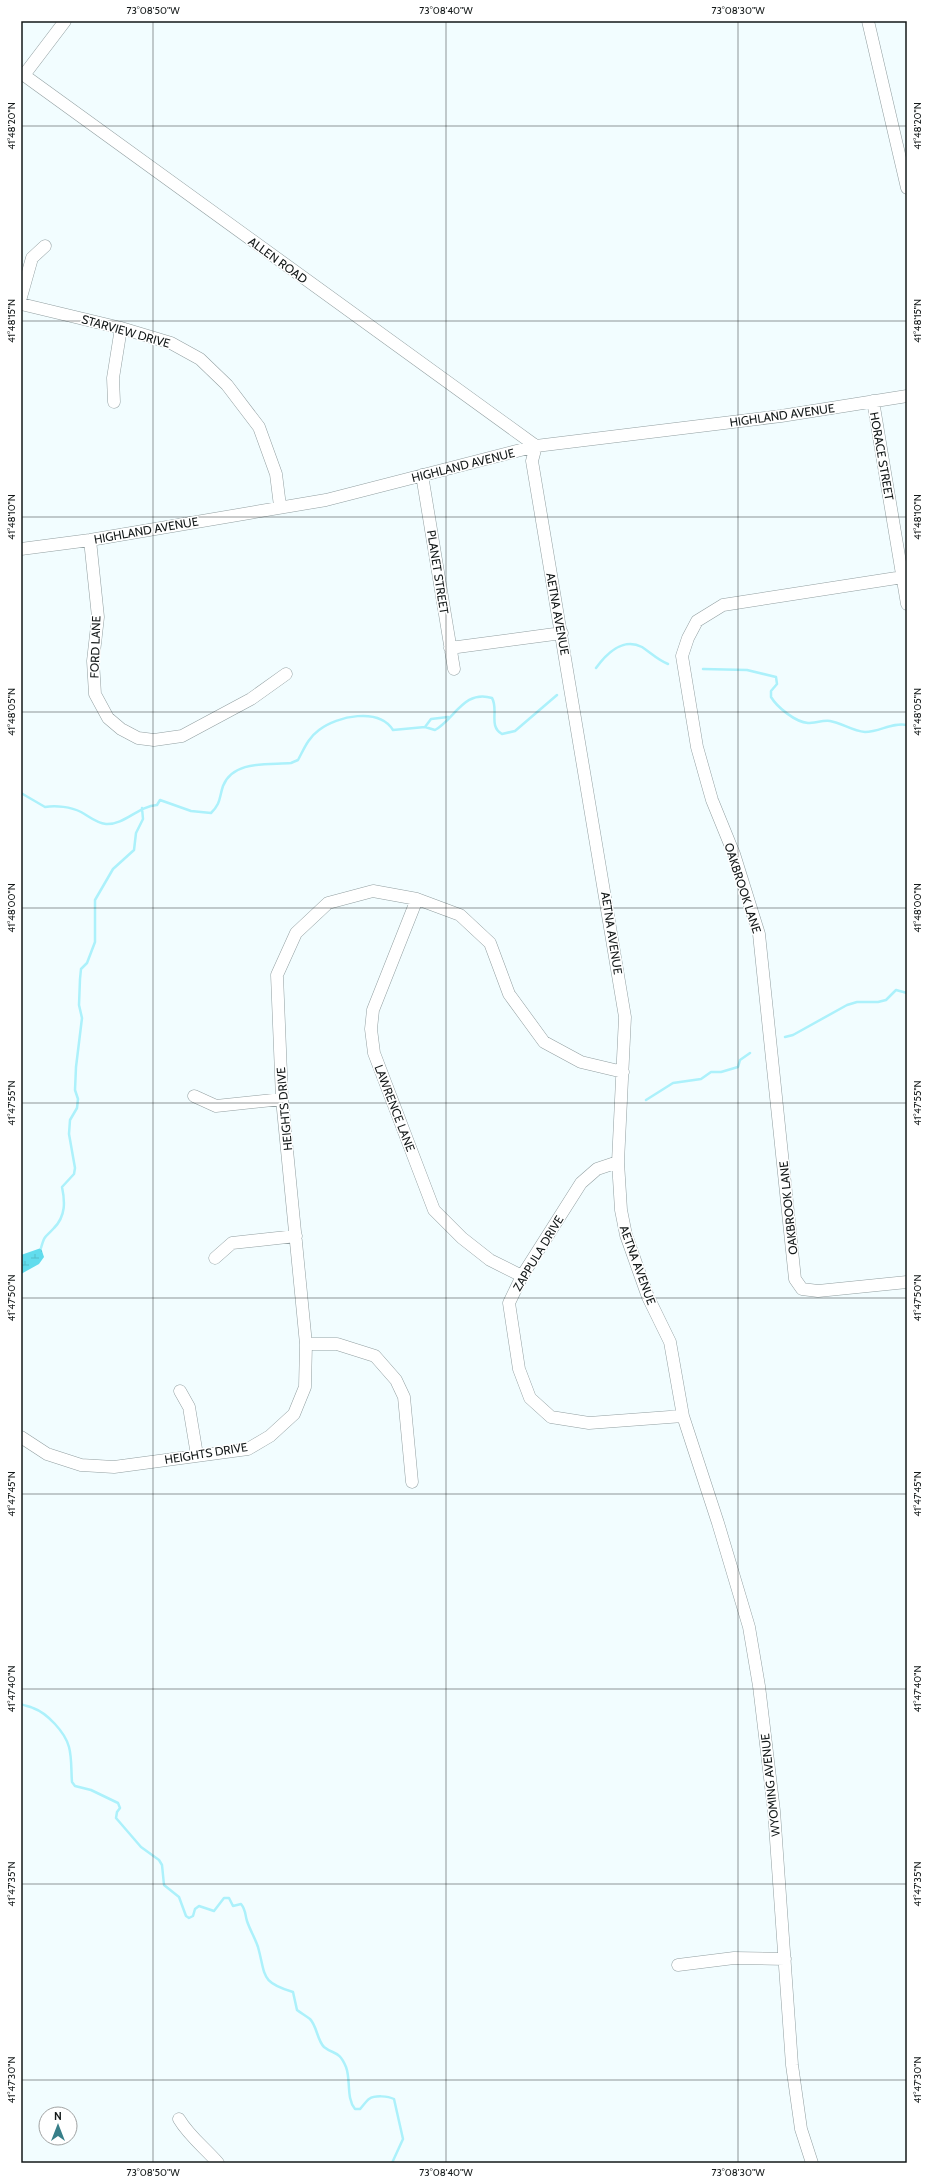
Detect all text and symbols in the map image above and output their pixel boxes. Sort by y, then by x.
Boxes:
text: 73°08'50"W [126,4,180,17]
text: 73°08'40"W [419,4,473,17]
text: 73°08'30"W [711,4,765,17]
text: 41°48'20"N [5,102,18,150]
text: 41°48'20"N [911,102,924,150]
street label: ALLEN ROAD [245,233,311,287]
text: 41°48'15"N [5,299,18,343]
text: 41°48'15"N [911,299,924,343]
street label: STARVIEW DRIVE [80,311,172,351]
street label: HIGHLAND AVENUE [729,400,836,430]
street label: HORACE STREET [867,411,897,502]
street label: HIGHLAND AVENUE [410,445,517,485]
text: 41°48'10"N [5,494,18,540]
text: 41°48'10"N [911,494,924,540]
street label: HIGHLAND AVENUE [93,513,200,547]
street label: PLANET STREET [424,529,452,616]
street label: AETNA AVENUE [543,572,573,657]
street label: FORD LANE [86,615,104,679]
text: 41°48'05"N [5,688,18,736]
text: 41°48'05"N [911,688,924,736]
street label: OAKBROOK LANE [721,841,765,935]
text: 41°48'00"N [5,883,18,933]
text: 41°48'00"N [911,883,924,933]
street label: AETNA AVENUE [598,891,626,976]
street label: LAWRENCE LANE [372,1062,419,1154]
street label: HEIGHTS DRIVE [273,1066,295,1151]
text: 41°47'55"N [5,1080,18,1126]
text: 41°47'55"N [911,1080,924,1126]
street label: OAKBROOK LANE [776,1160,800,1256]
street label: ZAPPULA DRIVE [510,1212,567,1294]
street label: AETNA AVENUE [617,1223,659,1307]
text: 41°47'50"N [5,1275,18,1321]
text: 41°47'50"N [911,1275,924,1321]
street label: HEIGHTS DRIVE [163,1439,249,1467]
text: 41°47'45"N [5,1471,18,1517]
text: 41°47'45"N [911,1471,924,1517]
text: 41°47'40"N [5,1665,18,1713]
text: 41°47'40"N [911,1665,924,1713]
street label: WYOMING AVENUE [757,1732,783,1837]
text: 41°47'35"N [5,1861,18,1907]
text: 41°47'35"N [911,1861,924,1907]
text: 41°47'30"N [5,2057,18,2103]
text: 41°47'30"N [911,2057,924,2103]
north arrow [38,2106,78,2146]
text: N [54,2109,62,2123]
text: 73°08'50"W [126,2166,180,2179]
text: 73°08'40"W [419,2166,473,2179]
text: 73°08'30"W [711,2166,765,2179]

